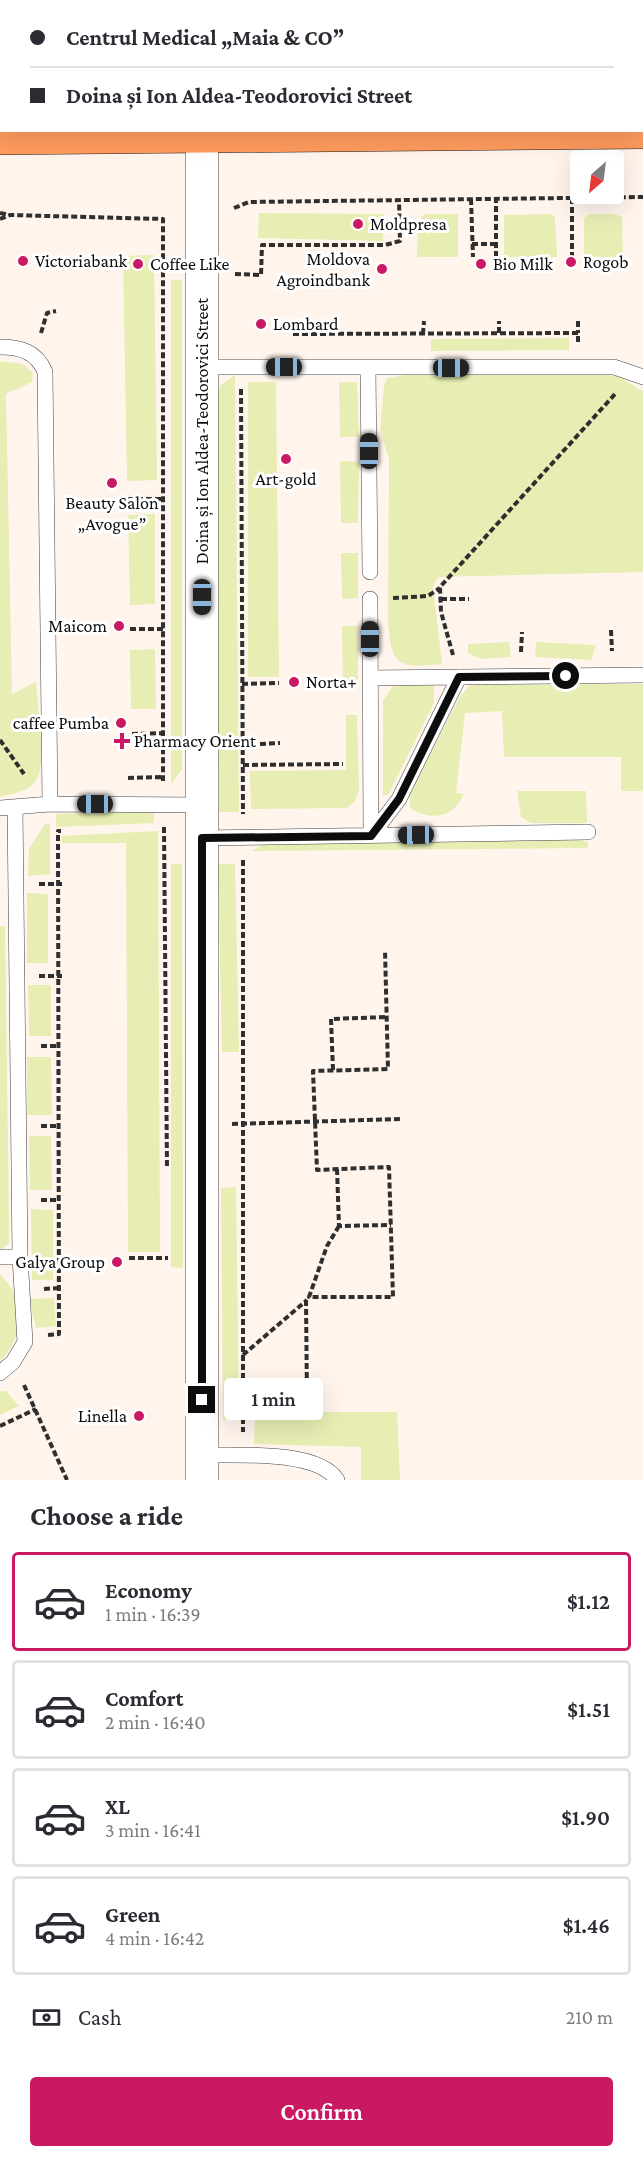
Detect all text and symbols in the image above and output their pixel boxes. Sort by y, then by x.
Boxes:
text: Centrul Medical „Maia & CO” [66,25,344,50]
text: Doina și Ion Aldea-Teodorovici Street [66,83,412,108]
north arrow [570,150,624,204]
map controls [570,150,624,204]
place label: Moldpresa [370,214,447,234]
marker: Moldpresa [351,217,365,231]
place label: Moldova Agroindbank [277,249,370,290]
place label: Victoriabank [35,251,128,271]
place label: Rogob [583,252,628,272]
marker: Victoriabank [16,254,30,268]
place label: Coffee Like [150,254,229,274]
place label: Bio Milk [493,254,553,274]
marker: Rogob [564,255,578,269]
marker: Coffee Like [131,257,145,271]
marker: Bio Milk [474,257,488,271]
marker: Moldova Agroindbank [375,262,389,276]
street label: Doina și Ion Aldea-Teodorovici Street [192,297,214,564]
place label: Lombard [273,314,339,334]
marker: Lombard [254,317,268,331]
car [266,358,302,376]
car [433,359,469,377]
car [360,433,378,469]
marker: Art-gold [279,452,293,466]
place label: Art-gold [256,469,317,489]
marker: Beauty Salon „Avogue” [105,476,119,490]
place label: Beauty Salon „Avogue” [65,493,159,534]
car [193,579,211,615]
place label: Maicom [48,616,108,636]
marker: Maicom [112,619,126,633]
car [361,621,379,657]
route start [552,662,579,689]
place label: Norta+ [306,672,357,692]
marker: Norta+ [287,675,301,689]
place label: caffee Pumba [13,713,109,733]
marker: caffee Pumba [114,716,128,730]
place label: Pharmacy Orient [134,731,257,751]
marker: Pharmacy Orient [115,734,129,748]
car [77,795,113,813]
car [398,826,434,844]
place label: Galya Group [15,1252,105,1272]
marker: Galya Group [110,1255,124,1269]
callout: 1 min [223,1379,322,1421]
route end [188,1386,215,1413]
text: 1 min [251,1388,296,1410]
place label: Linella [78,1406,127,1426]
marker: Linella [132,1409,146,1423]
text: Choose a ride [30,1501,183,1531]
icon: car [33,1575,87,1629]
text: Economy [105,1578,192,1603]
text: $1.12 [567,1589,610,1614]
text: 1 min · 16:39 [105,1603,201,1625]
icon: car [33,1683,87,1737]
text: Comfort [105,1686,183,1711]
text: $1.51 [567,1697,610,1722]
text: 2 min · 16:40 [105,1711,206,1733]
icon: car [33,1791,87,1845]
text: XL [105,1794,130,1819]
text: $1.90 [561,1805,610,1830]
text: 3 min · 16:41 [105,1819,201,1841]
icon: car [33,1899,87,1953]
text: Green [105,1902,161,1927]
text: $1.46 [563,1913,610,1938]
text: 4 min · 16:42 [105,1927,204,1949]
icon: cash [30,2001,63,2034]
text: Cash [78,2005,122,2030]
text: 210 m [566,2006,613,2028]
button: Confirm [30,2077,613,2146]

